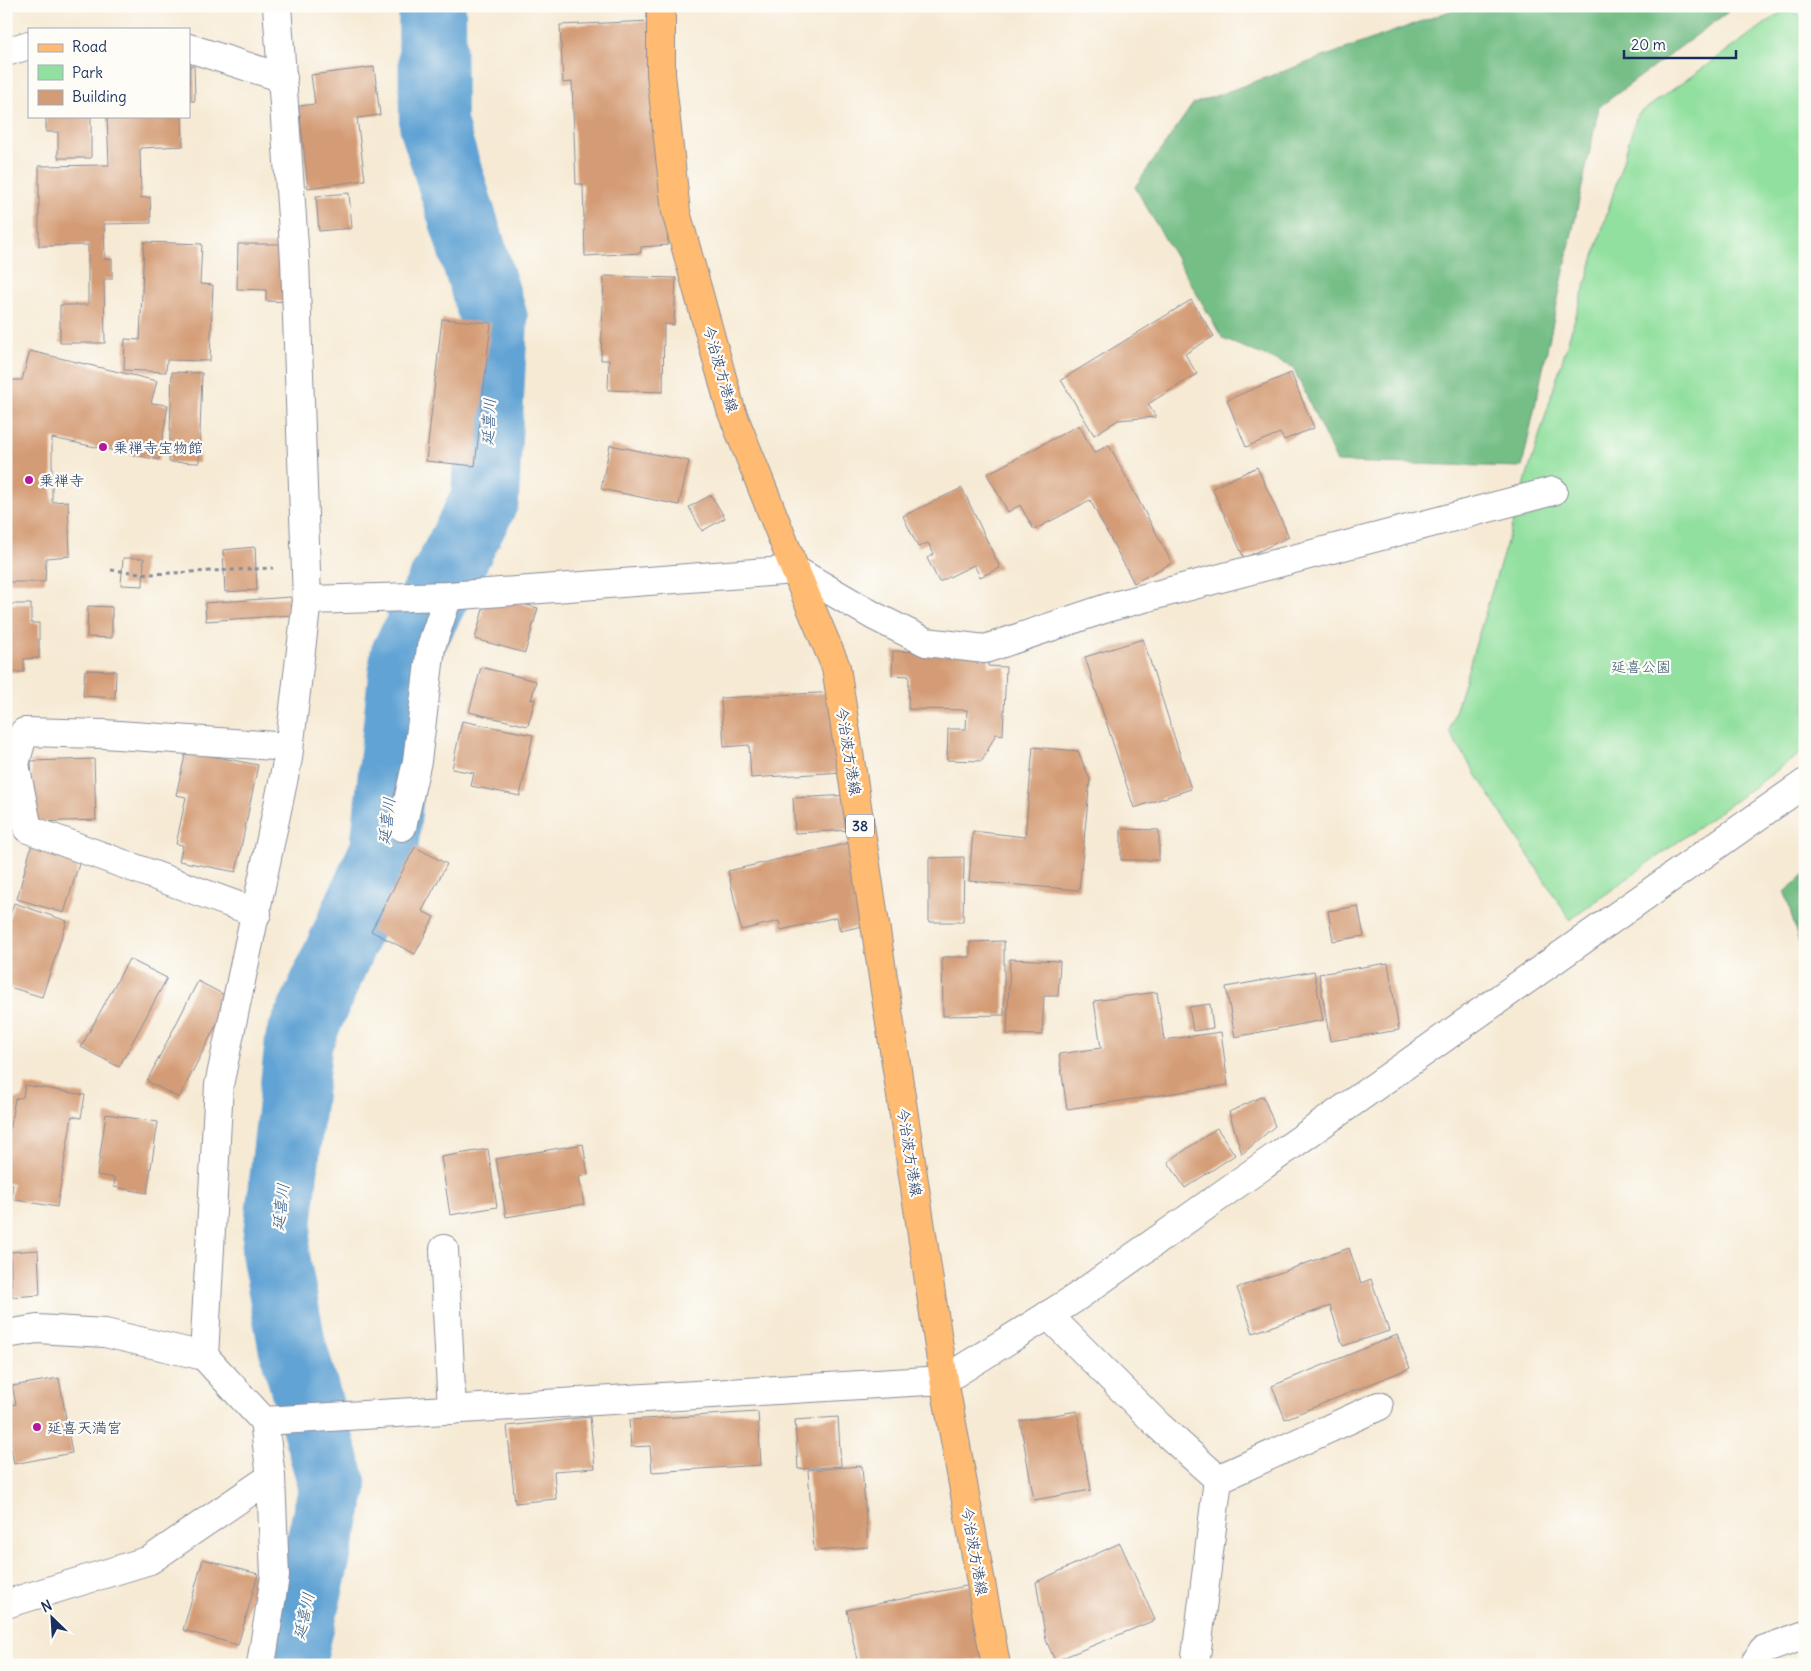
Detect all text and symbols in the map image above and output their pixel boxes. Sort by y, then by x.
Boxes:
legend [28,28,190,118]
scale bar [1624,28,1736,60]
text: 20 m [1631,35,1666,54]
text: Road [72,37,107,56]
text: Park [72,63,103,82]
text: Building [72,87,127,106]
street label: 今治波方港線 [699,323,743,415]
water label: 延喜川 [477,398,499,446]
place label: 乗禅寺宝物館 [113,438,203,457]
marker: 乗禅寺宝物館 [97,441,109,453]
place label: 乗禅寺 [39,471,84,490]
marker: 乗禅寺 [23,474,35,486]
park label: 延喜公園 [1611,657,1671,676]
street label: 今治波方港線 [833,705,865,797]
water label: 延喜川 [373,796,399,846]
road number: 38 [846,814,874,838]
street label: 今治波方港線 [894,1106,926,1198]
water label: 延喜川 [267,1182,293,1232]
place label: 延喜天満宮 [47,1418,122,1437]
marker: 延喜天満宮 [31,1421,43,1433]
street label: 今治波方港線 [958,1505,992,1597]
water label: 延喜川 [288,1590,318,1642]
north arrow [28,1594,78,1644]
text: N [38,1596,55,1616]

